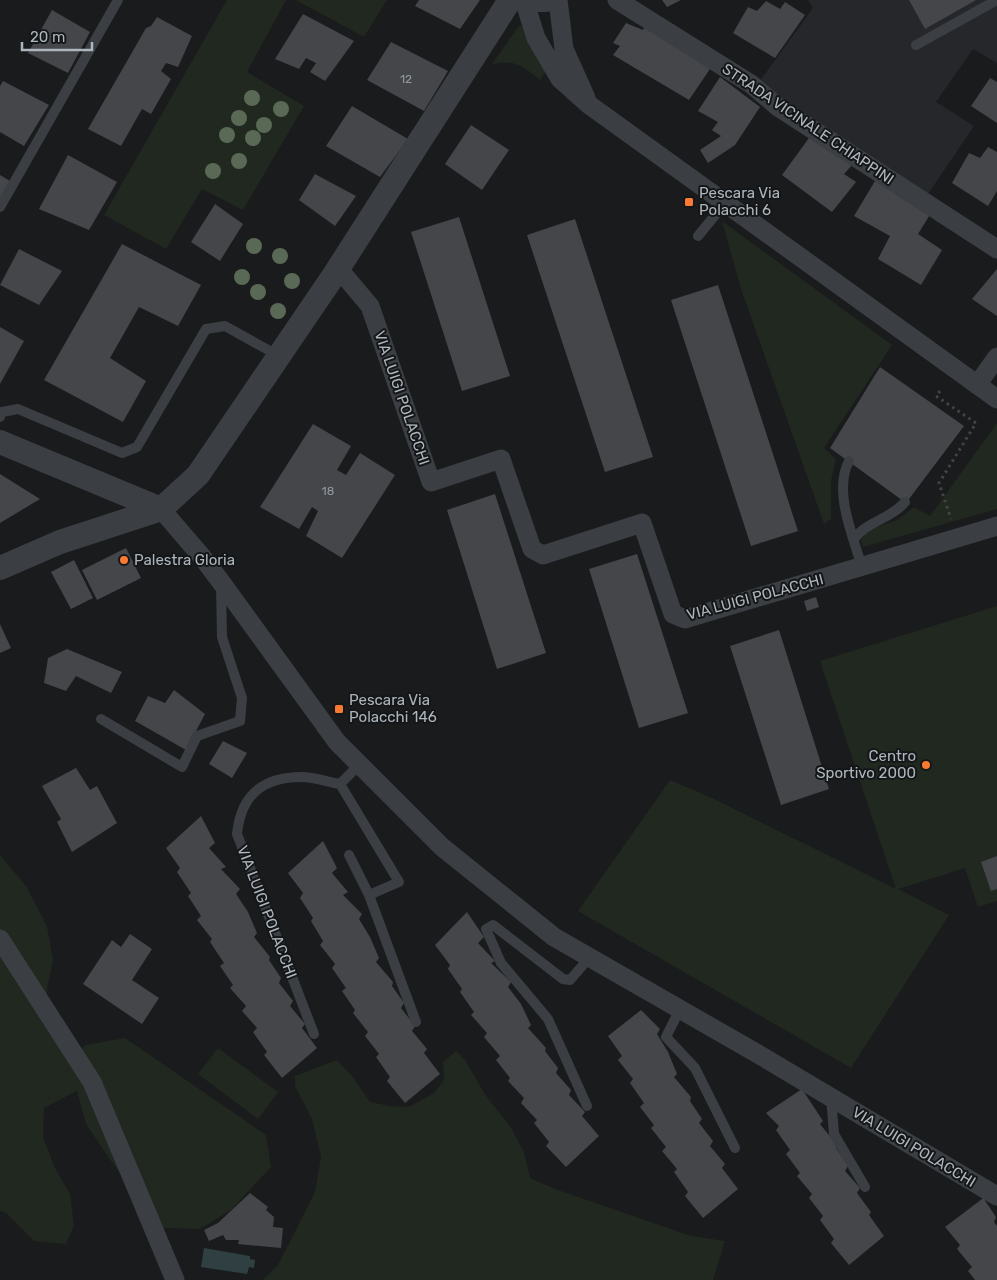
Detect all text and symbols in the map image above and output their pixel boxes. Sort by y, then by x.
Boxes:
scale bar [22,20,92,52]
text: 20 m [30,28,65,46]
street label: STRADA VICINALE CHIAPPINI [719,60,897,188]
house number: 12 [400,72,412,86]
place label: Pescara Via Polacchi 6 [699,184,780,219]
marker: Pescara Via Polacchi 6 [683,196,695,208]
street label: VIA LUIGI POLACCHI [371,328,433,468]
house number: 18 [322,484,334,498]
place label: Palestra Gloria [134,551,235,569]
marker: Palestra Gloria [118,554,130,566]
street label: VIA LUIGI POLACCHI [685,570,825,624]
place label: Pescara Via Polacchi 146 [349,691,437,726]
marker: Pescara Via Polacchi 146 [333,703,345,715]
place label: Centro Sportivo 2000 [816,747,916,782]
marker: Centro Sportivo 2000 [920,759,932,771]
street label: VIA LUIGI POLACCHI [233,843,301,981]
street label: VIA LUIGI POLACCHI [849,1103,979,1191]

